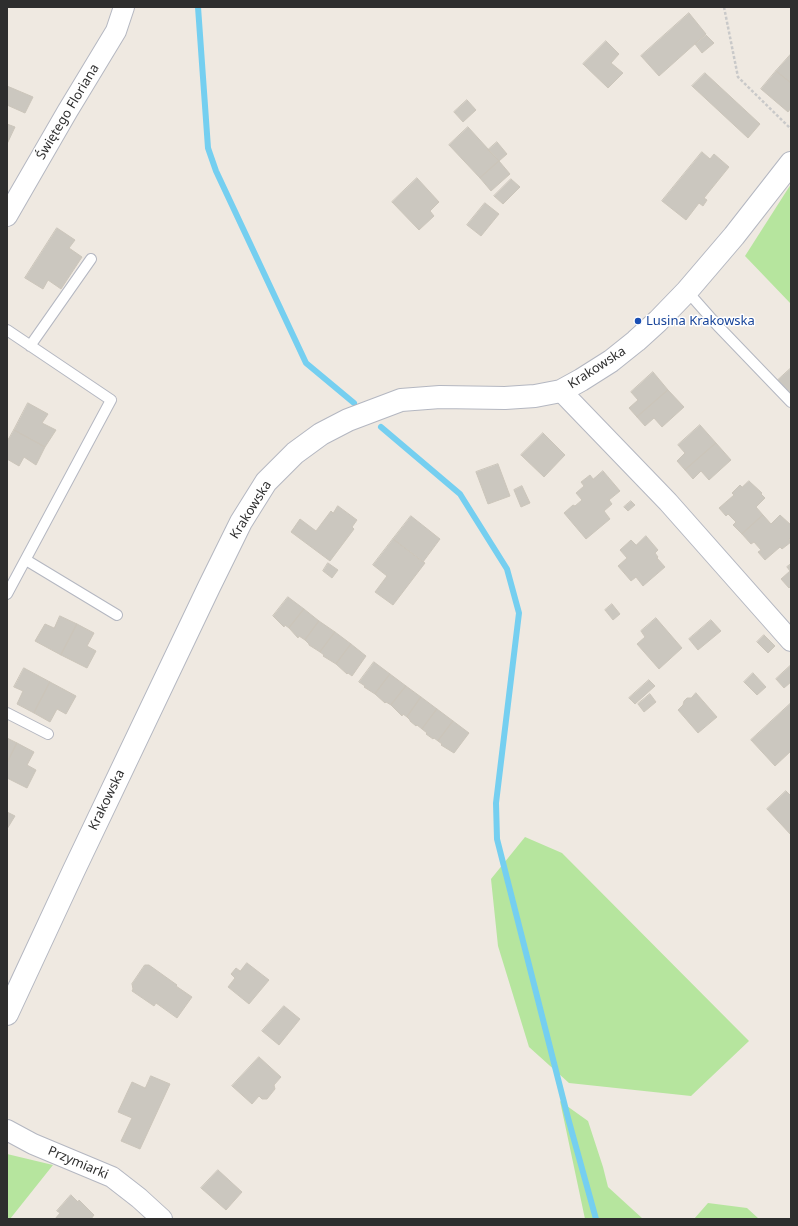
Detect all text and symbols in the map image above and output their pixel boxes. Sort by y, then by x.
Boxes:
street label: Świętego Floriana [33,61,103,163]
place label: Lusina Krakowska [646,313,755,329]
marker: Lusina Krakowska [633,316,643,326]
street label: Krakowska [565,344,629,392]
street label: Krakowska [227,478,275,542]
street label: Krakowska [86,767,128,833]
street label: Przymiarki [45,1143,111,1183]

